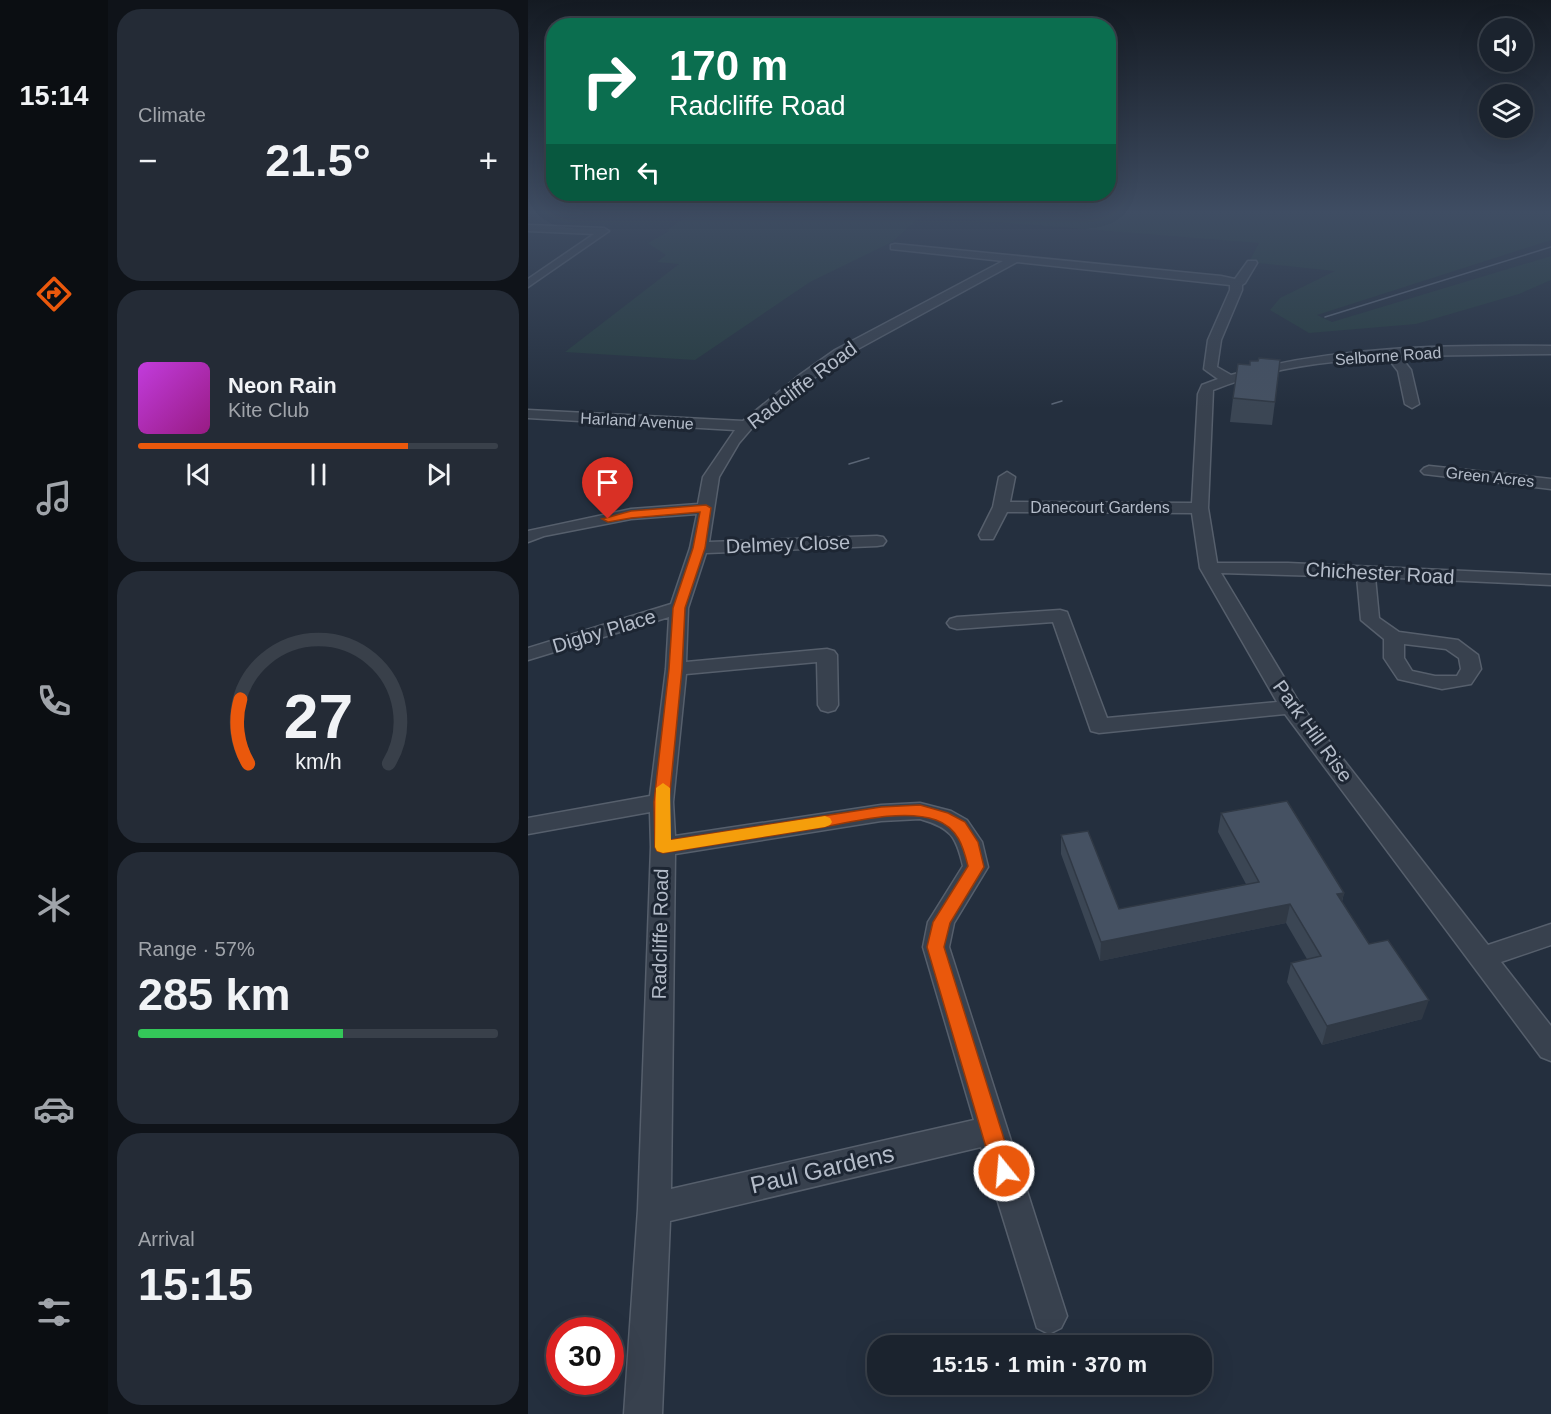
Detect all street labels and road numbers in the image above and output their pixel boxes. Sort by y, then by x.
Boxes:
street label: Radcliffe Road [743,337,861,433]
street label: Selborne Road [1334,344,1442,368]
street label: Harland Avenue [580,410,694,432]
street label: Green Acres [1445,464,1535,490]
street label: Danecourt Gardens [1030,499,1170,516]
street label: Delmey Close [725,531,851,557]
street label: Chichester Road [1305,558,1455,588]
street label: Digby Place [550,605,658,657]
street label: Park Hill Rise [1269,676,1357,786]
street label: Radcliffe Road [648,868,672,1000]
street label: Paul Gardens [747,1139,897,1199]

